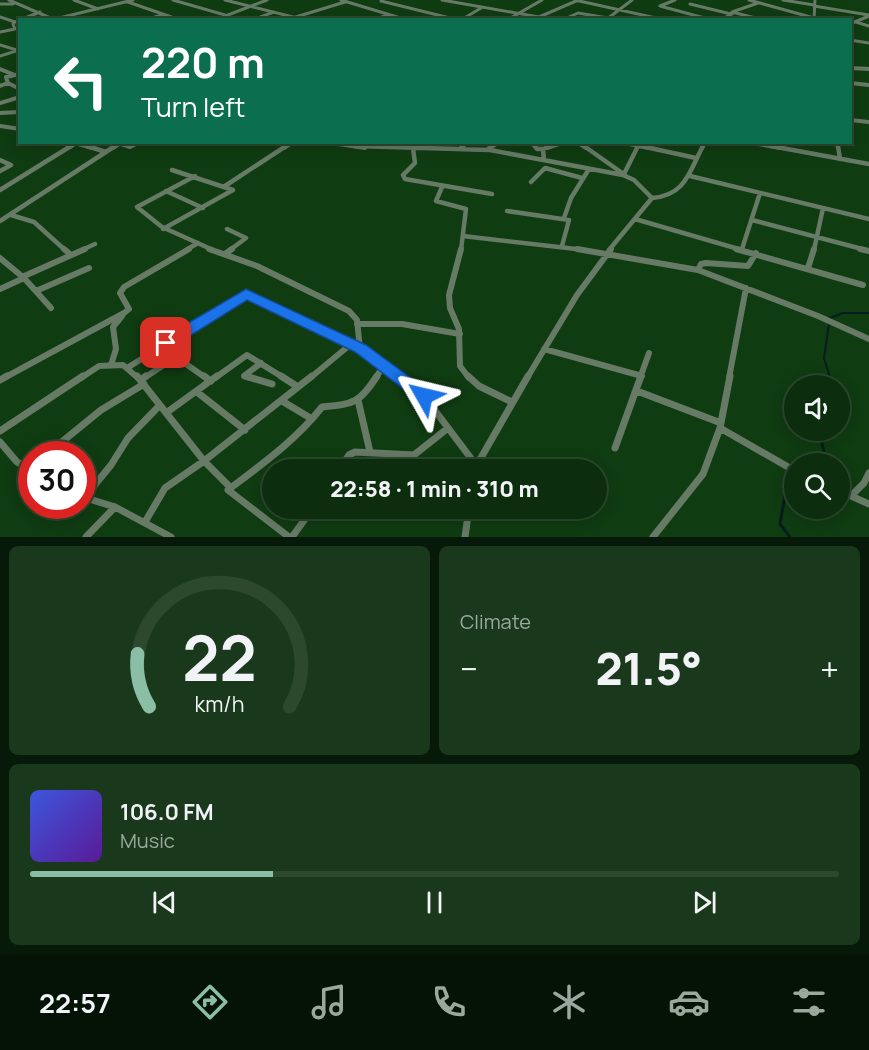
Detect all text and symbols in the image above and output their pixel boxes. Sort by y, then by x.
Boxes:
text: 220 m [141,33,265,91]
icon: left [42,42,120,120]
text: Turn left [141,88,245,125]
pin [140,317,191,368]
icon: arrive [149,326,182,359]
position arrow [392,364,456,428]
map controls [784,375,850,519]
button: sound [784,375,850,441]
speed limit sign: 30 [18,441,96,519]
button: search [784,453,850,519]
text: 22:58 · 1 min · 310 m [330,474,539,504]
text: Climate [460,608,531,635]
text: 22 [182,614,257,700]
text: 21.5° [595,637,702,699]
text: − [460,646,478,691]
text: + [820,646,839,691]
text: km/h [195,690,244,719]
text: 106.0 FM [120,797,214,827]
text: Music [120,827,175,854]
icon: previous [148,886,181,919]
icon: pause [418,886,451,919]
icon: next [688,886,721,919]
icon: directions [189,981,231,1023]
icon: music [308,981,350,1023]
icon: phone [428,981,470,1023]
icon: climate [548,981,590,1023]
icon: car [668,981,710,1023]
icon: filters [788,981,830,1023]
text: 22:57 [39,984,111,1021]

